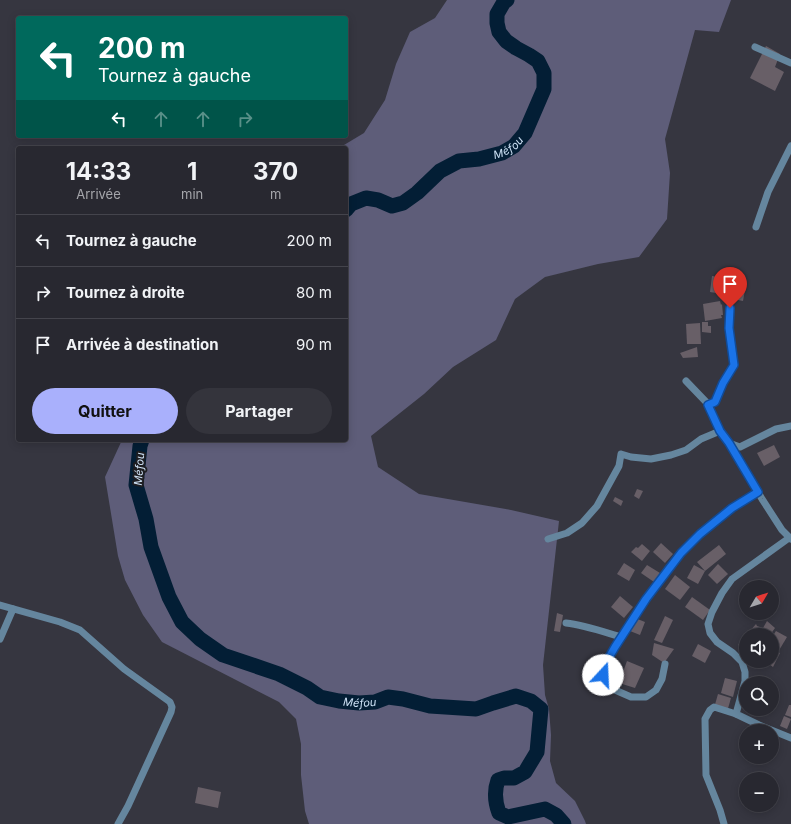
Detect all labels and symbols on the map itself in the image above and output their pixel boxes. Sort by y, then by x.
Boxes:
water label: Méfou [492,133,526,162]
pin [713,267,747,308]
water label: Méfou [131,451,147,486]
north arrow [739,580,779,620]
position arrow [582,654,624,696]
water label: Méfou [343,694,377,710]

